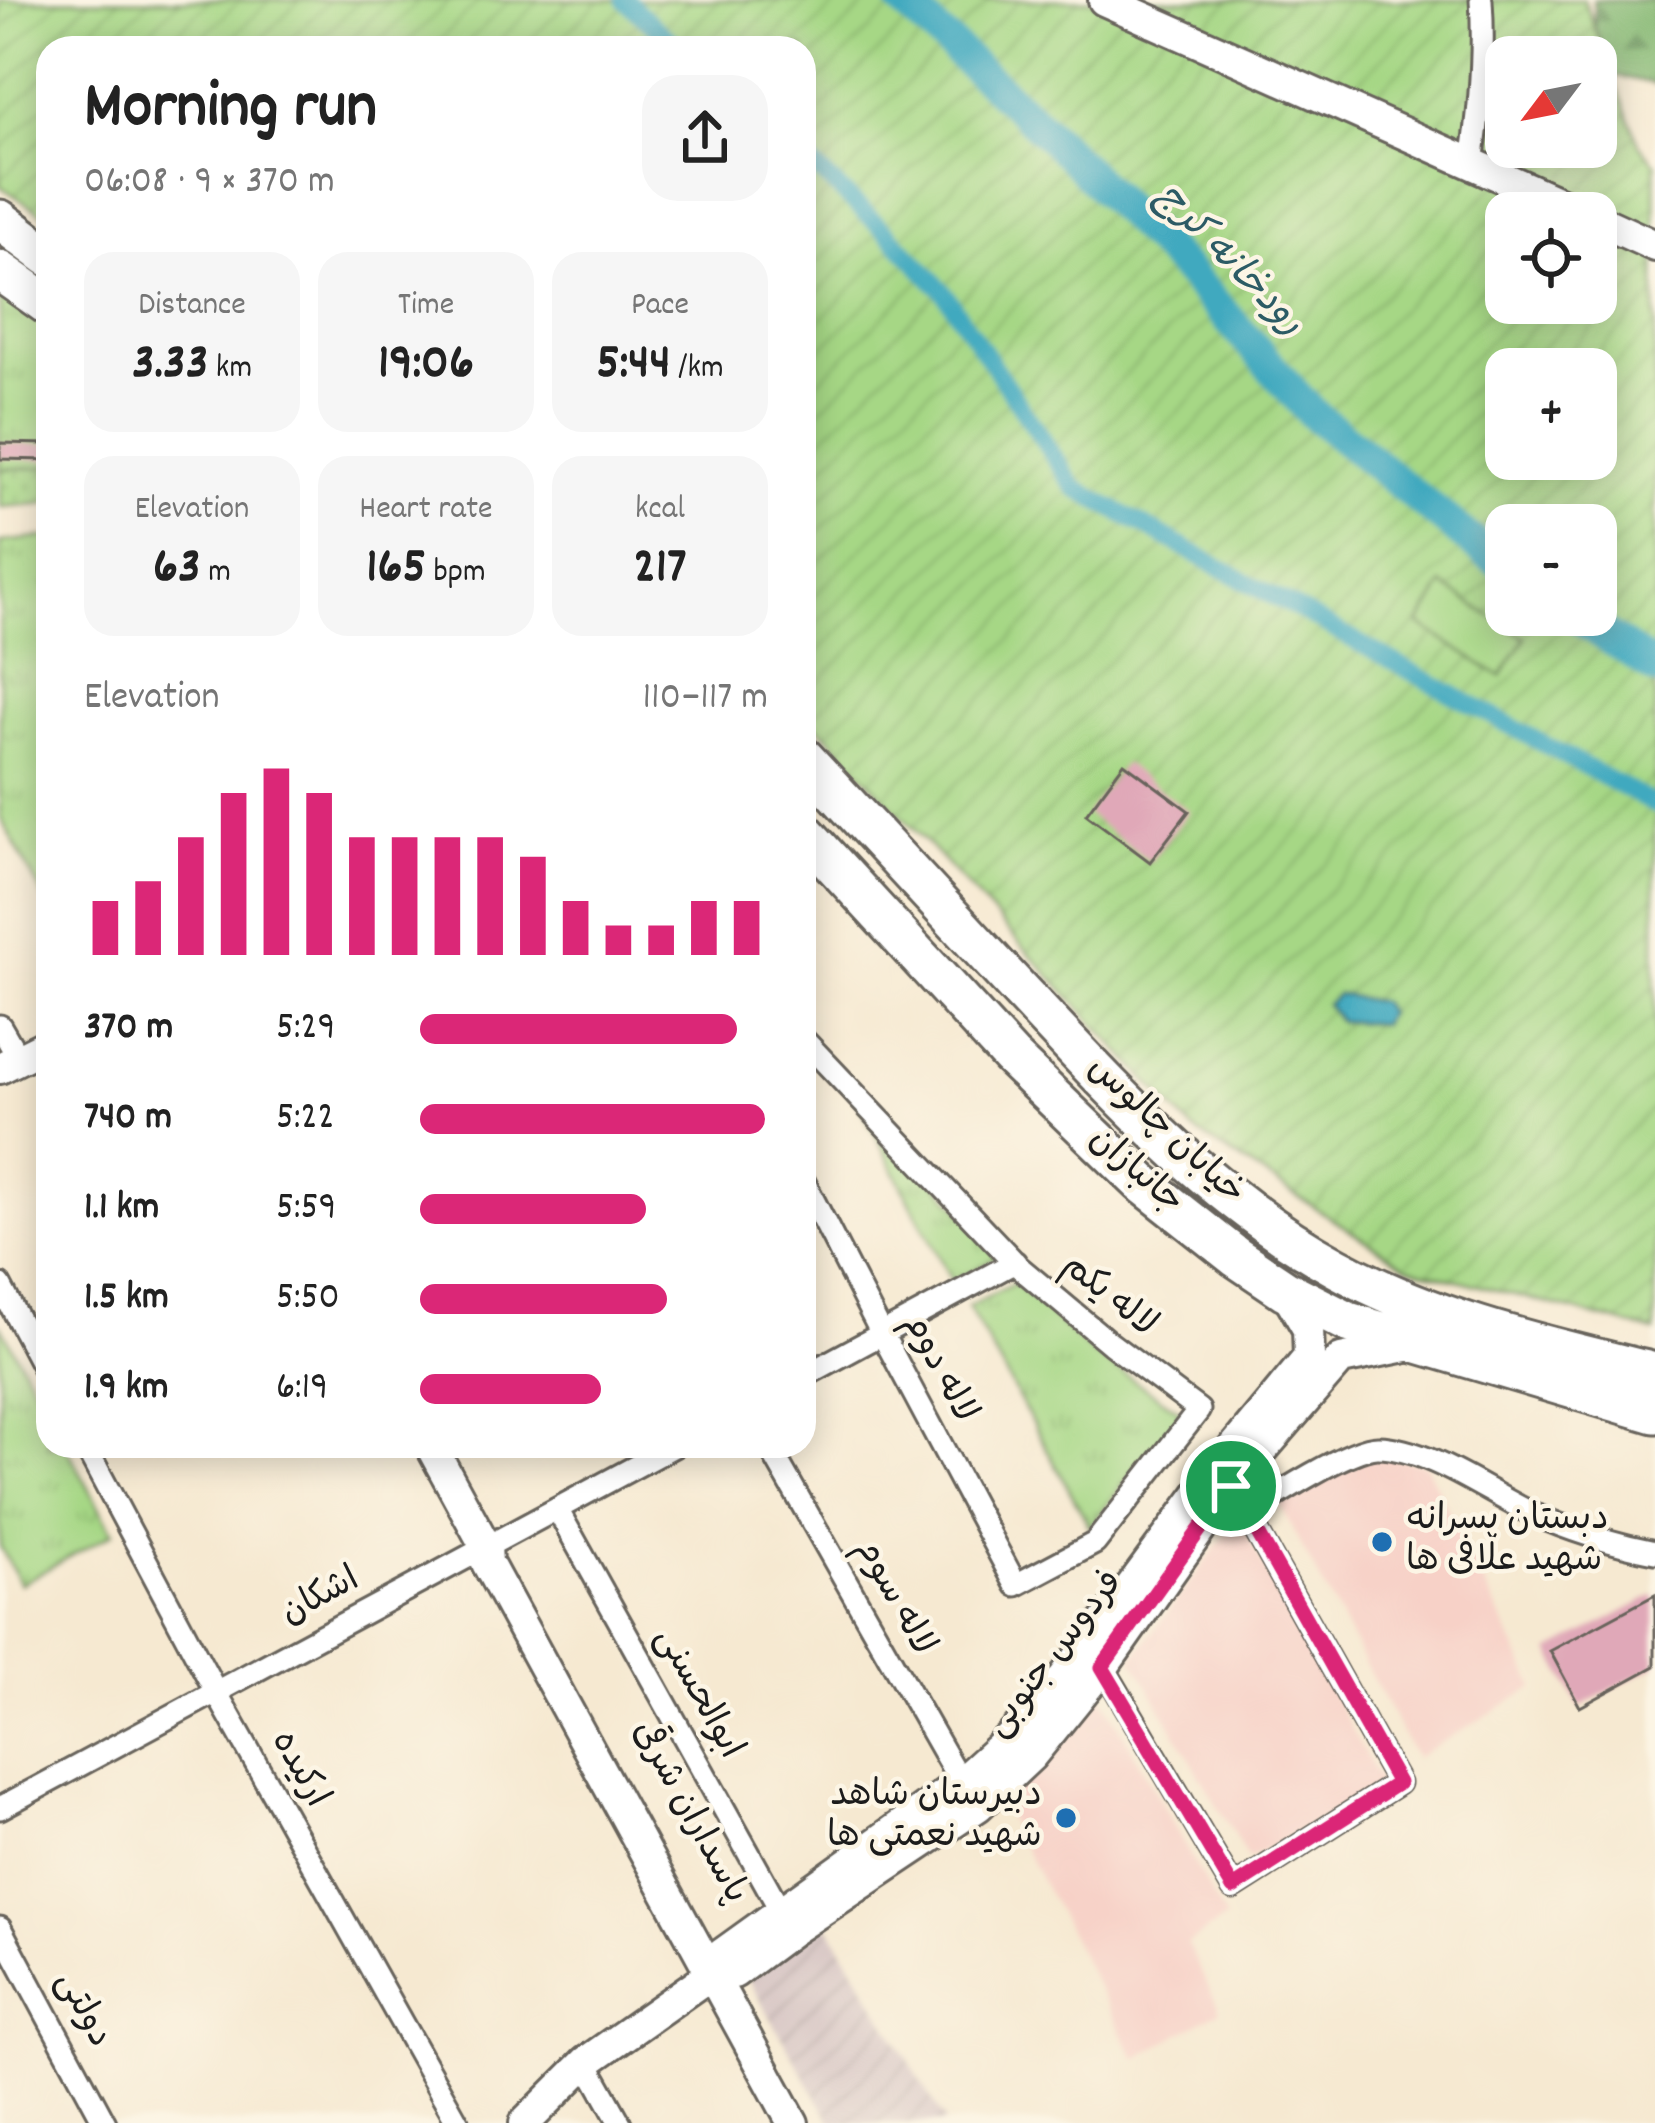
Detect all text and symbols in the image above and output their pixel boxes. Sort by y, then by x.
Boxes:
north arrow [1485,36,1617,168]
map controls [1485,36,1617,636]
text: Morning run [84,64,377,158]
button: share [642,75,768,201]
text: 06:08 · 9 × 370 m [84,156,335,211]
water label: رودخانه کرج [1141,172,1315,350]
button: locate [1485,192,1617,324]
text: Distance [138,283,246,330]
text: Time [398,283,454,330]
text: Pace [631,283,689,330]
text: 3.33 [132,330,208,402]
text: 19:06 [378,330,474,402]
text: 5:44 [596,330,671,402]
text: km [208,346,252,393]
text: /km [671,346,724,393]
button: + [1485,348,1617,480]
text: Elevation [135,487,249,534]
text: Heart rate [359,487,493,534]
text: kcal [635,487,685,534]
button: − [1485,504,1617,636]
text: 63 [153,534,201,606]
text: 165 [366,534,426,606]
text: 217 [634,534,687,606]
text: m [201,550,231,597]
text: bpm [426,550,486,597]
text: Elevation [84,672,220,727]
text: 110–117 m [643,672,768,727]
text: 370 m [84,1002,173,1057]
text: 5:29 [276,1002,335,1057]
street label: خیابان چالوس [1074,1045,1256,1219]
text: 740 m [84,1092,172,1147]
text: 5:22 [276,1092,335,1147]
street label: جانبازان [1076,1116,1194,1228]
text: 1.1 km [84,1182,159,1237]
text: 5:59 [276,1182,336,1237]
street label: لاله یکم [1049,1242,1167,1352]
text: 1.5 km [84,1272,169,1327]
text: 5:50 [276,1272,340,1327]
street label: لاله دوم [888,1305,988,1433]
text: 1.9 km [84,1362,169,1417]
text: 6:19 [276,1362,328,1417]
pin [1180,1435,1282,1537]
icon: arrive [1198,1453,1264,1519]
place label: دبستان پسرانه شهید علافی ها [1406,1495,1609,1588]
marker: دبستان پسرانه شهید علافی ها [1369,1529,1395,1555]
street label: لاله سوم [839,1530,947,1666]
street label: اشکان [272,1556,370,1640]
street label: فردوس جنوبی [974,1560,1138,1750]
street label: ابوالحسنی [640,1619,754,1769]
street label: پاسداران شرقی [616,1711,761,1914]
street label: ارکیده [256,1722,340,1818]
place label: دبیرستان شاهد شهید نعمتی ها [827,1771,1042,1864]
marker: دبیرستان شاهد شهید نعمتی ها [1053,1805,1079,1831]
street label: دولتی [40,1963,124,2057]

